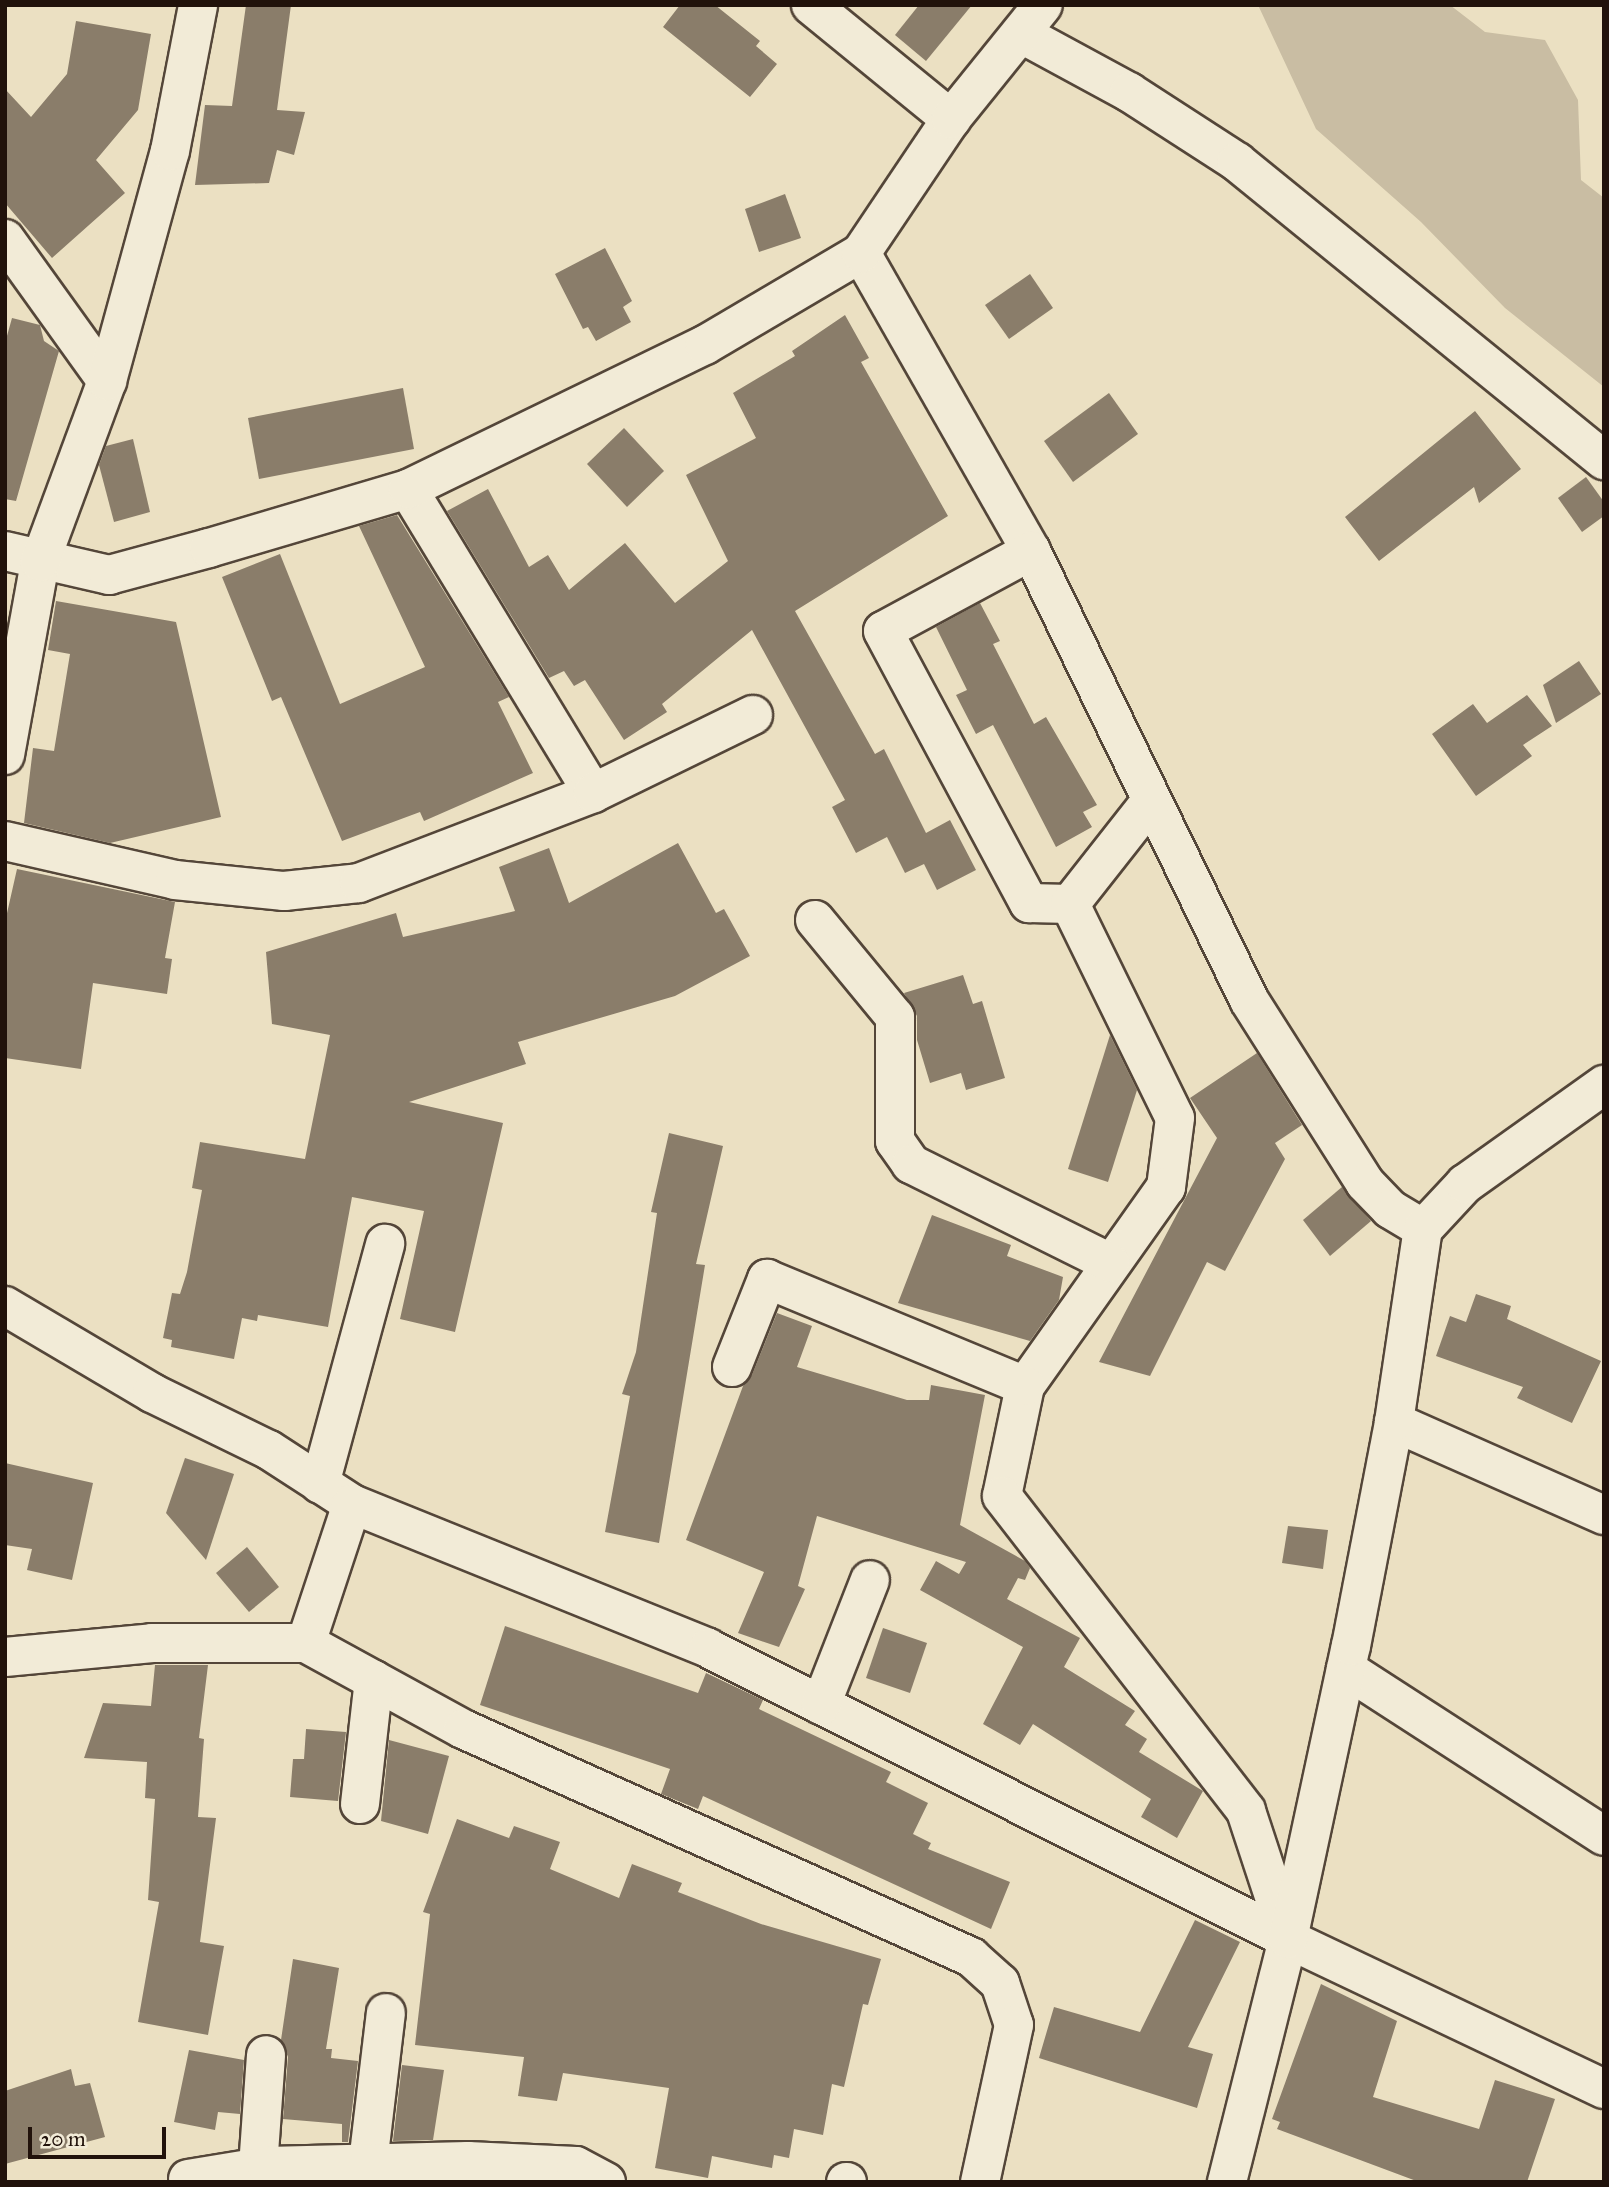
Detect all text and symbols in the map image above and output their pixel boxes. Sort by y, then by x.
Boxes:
scale bar [32,2114,170,2158]
text: 20 m [41,2126,86,2152]

